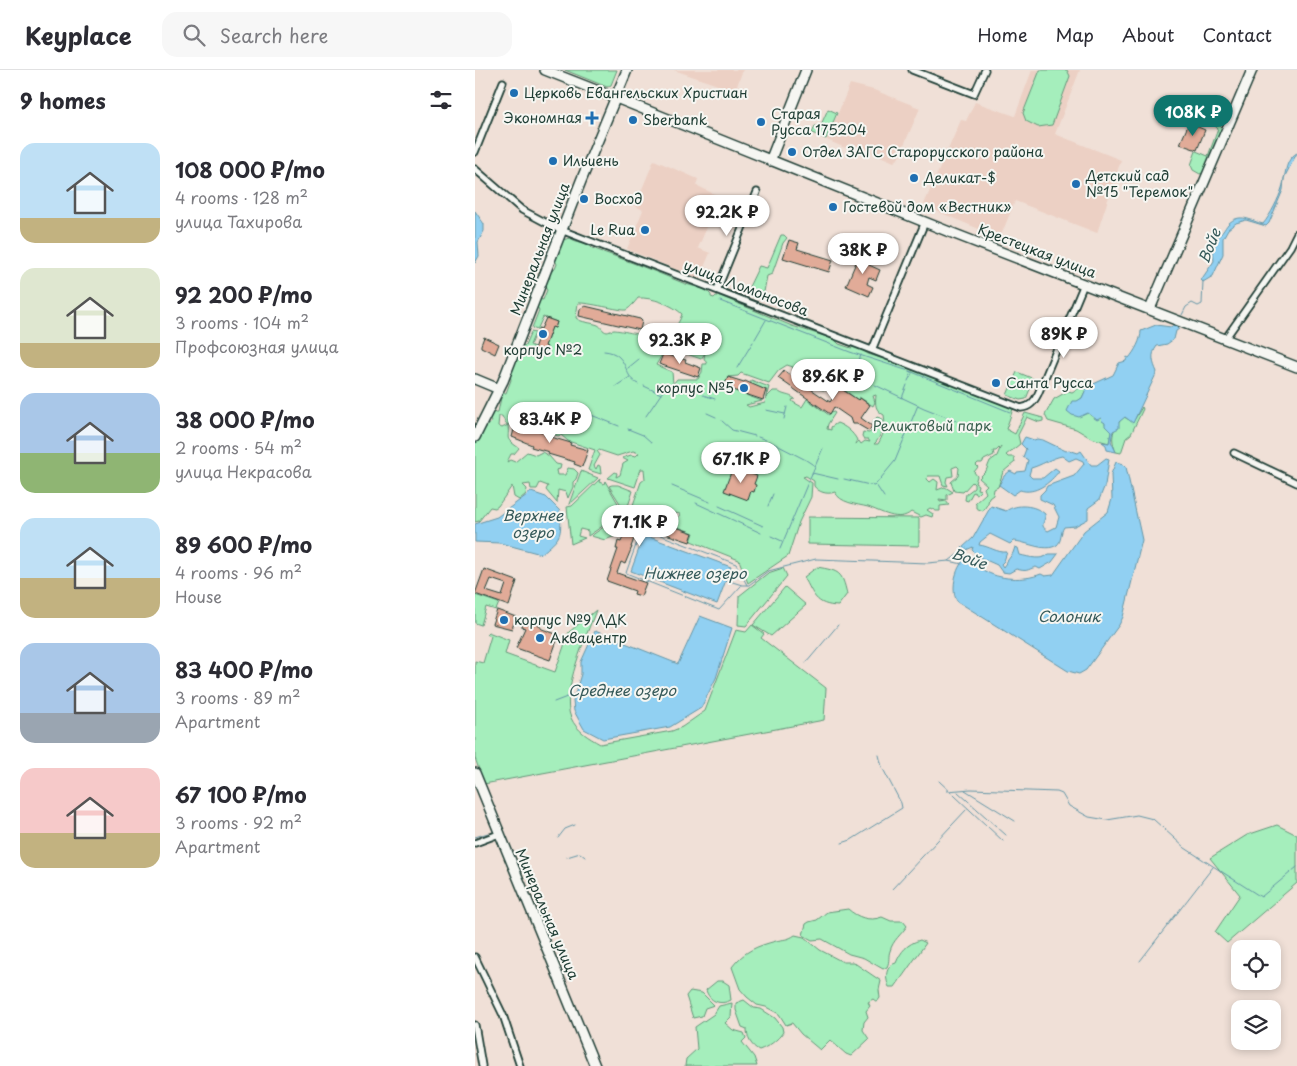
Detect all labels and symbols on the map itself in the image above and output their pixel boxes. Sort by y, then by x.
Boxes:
place label: Церковь Евангельских Христиан [524,82,748,103]
marker: Церковь Евангельских Христиан [508,87,520,99]
pin: 108K ₽ [1152,94,1234,137]
place label: Старая Русса 175204 [771,103,867,140]
place label: Экономная [504,107,582,128]
place label: Sberbank [643,109,708,130]
marker: Экономная [586,112,598,124]
marker: Sberbank [627,114,639,126]
marker: Старая Русса 175204 [755,116,767,128]
place label: Отдел ЗАГС Старорусского района [802,141,1043,162]
marker: Отдел ЗАГС Старорусского района [786,146,798,158]
place label: Ильиень [563,150,619,171]
marker: Ильиень [547,155,559,167]
place label: Детский сад №15 "Теремок" [1085,165,1193,202]
place label: Деликат-$ [923,167,996,188]
marker: Деликат-$ [908,172,920,184]
marker: Детский сад №15 "Теремок" [1070,178,1082,190]
street label: Минеральная улица [505,179,575,318]
place label: Восход [594,188,643,209]
marker: Восход [578,193,590,205]
pin: 92.2K ₽ [681,194,773,237]
place label: Гостевой дом «Вестник» [843,196,1011,217]
marker: Гостевой дом «Вестник» [827,201,839,213]
street label: Крестецкая улица [975,218,1100,283]
place label: Le Rua [590,219,635,240]
marker: Le Rua [639,224,651,236]
water label: Войе [1191,224,1226,266]
pin: 38K ₽ [828,232,898,275]
street label: улица Ломоносова [681,254,812,321]
pin: 89K ₽ [1029,316,1099,359]
pin: 92.3K ₽ [634,322,726,365]
marker: корпус №2 [537,328,549,340]
place label: корпус №2 [504,339,583,360]
pin: 89.6K ₽ [787,358,879,401]
place label: Санта Русса [1006,372,1093,393]
place label: корпус №5 [656,377,734,398]
marker: Санта Русса [990,377,1002,389]
marker: корпус №5 [738,382,750,394]
pin: 83.4K ₽ [504,402,596,444]
park label: Реликтовый парк [873,415,992,436]
pin: 67.1K ₽ [695,442,787,484]
water label: Верхнее озеро [503,503,564,543]
pin: 71.1K ₽ [594,504,686,547]
water label: Войе [949,541,991,575]
water label: Нижнее озеро [644,561,748,584]
water label: Солоник [1038,604,1101,627]
place label: корпус №9 ЛДК [514,609,627,630]
marker: корпус №9 ЛДК [498,614,510,626]
place label: Аквацентр [550,627,627,648]
marker: Аквацентр [534,632,546,644]
water label: Среднее озеро [568,678,677,701]
street label: Минеральная улица [510,845,585,983]

